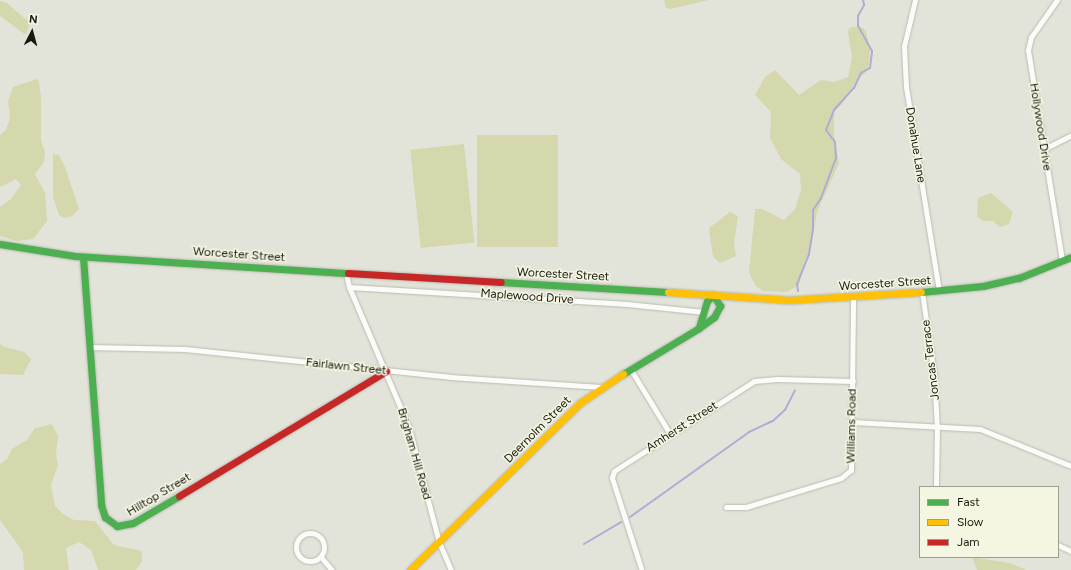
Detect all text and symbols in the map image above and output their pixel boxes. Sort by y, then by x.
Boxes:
north arrow [12,12,52,52]
text: N [28,13,38,26]
street label: Hollywood Drive [1026,82,1054,172]
street label: Donahue Lane [902,106,928,184]
street label: Worcester Street [192,245,286,265]
street label: Worcester Street [517,265,609,285]
street label: Worcester Street [838,274,932,294]
street label: Maplewood Drive [480,287,574,307]
street label: Joncas Terrace [919,319,943,401]
street label: Fairlawn Street [305,356,387,378]
street label: Williams Road [844,388,860,464]
street label: Deernolm Street [502,394,574,466]
street label: Amherst Street [644,399,720,455]
street label: Brigham Hill Road [394,406,434,502]
street label: Hilltop Street [124,470,194,520]
legend [919,486,1059,558]
text: Fast [957,495,980,509]
text: Slow [957,515,983,529]
text: Jam [957,535,980,549]

